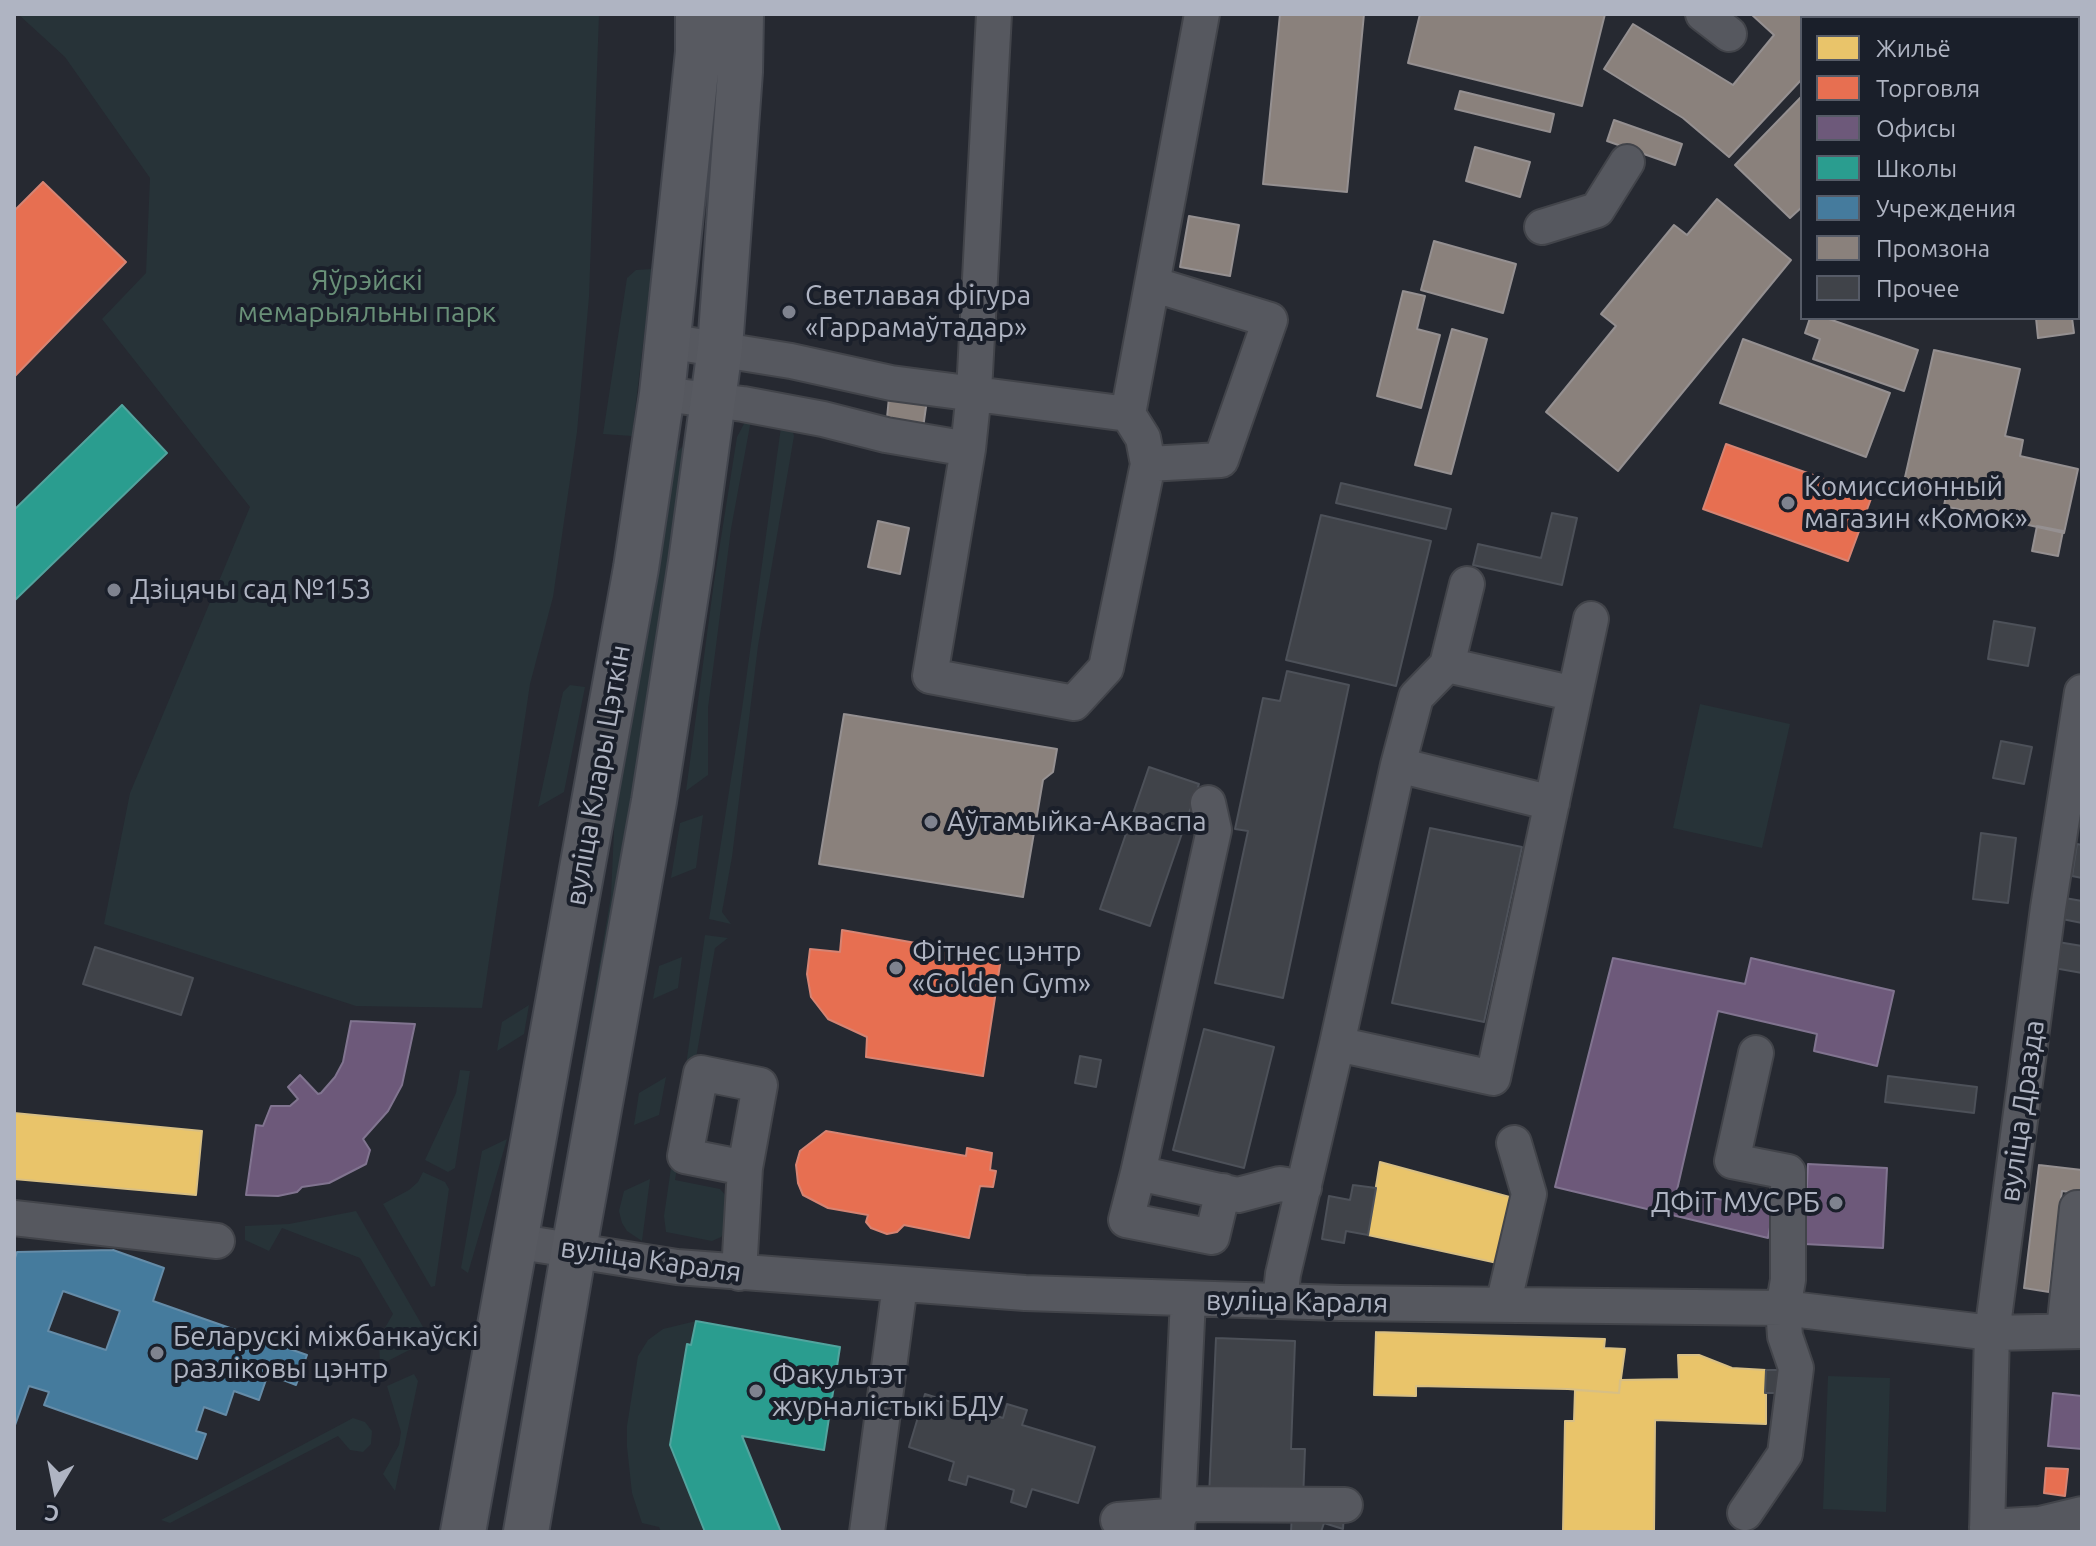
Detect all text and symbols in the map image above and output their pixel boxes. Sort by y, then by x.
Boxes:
legend [1800,16,2080,320]
text: Жильё [1876,35,1951,62]
text: Торговля [1876,75,1980,102]
text: Офисы [1876,115,1956,142]
text: Школы [1876,155,1957,182]
text: Учреждения [1876,195,2016,222]
text: Промзона [1876,235,1990,262]
park label: Яўрэйскі мемарыяльны парк [238,264,496,330]
text: Прочее [1876,275,1960,302]
place label: Светлавая фігура «Гаррамаўтадар» [805,279,1031,345]
marker: Светлавая фігура «Гаррамаўтадар» [780,303,798,321]
place label: Комиссионный магазин «Комок» [1804,470,2028,536]
marker: Комиссионный магазин «Комок» [1779,494,1797,512]
place label: Дзіцячы сад №153 [130,573,371,607]
marker: Дзіцячы сад №153 [105,581,123,599]
street label: вуліца Клары Цэткін [559,642,637,908]
place label: Аўтамыйка-Акваспа [947,805,1207,839]
marker: Аўтамыйка-Акваспа [922,813,940,831]
place label: Фітнес цэнтр «Golden Gym» [912,935,1091,1001]
marker: Фітнес цэнтр «Golden Gym» [887,959,905,977]
street label: вуліца Дразда [1993,1018,2051,1204]
place label: ДФіТ МУС РБ [1651,1186,1820,1220]
marker: ДФіТ МУС РБ [1827,1194,1845,1212]
street label: вуліца Караля [558,1231,744,1289]
street label: вуліца Караля [1206,1284,1388,1320]
place label: Беларускі міжбанкаўскі разліковы цэнтр [173,1320,479,1386]
marker: Беларускі міжбанкаўскі разліковы цэнтр [148,1344,166,1362]
place label: Факультэт журналістыкі БДУ [772,1358,1003,1424]
marker: Факультэт журналістыкі БДУ [747,1382,765,1400]
north arrow [16,1450,96,1530]
text: С [43,1501,61,1528]

